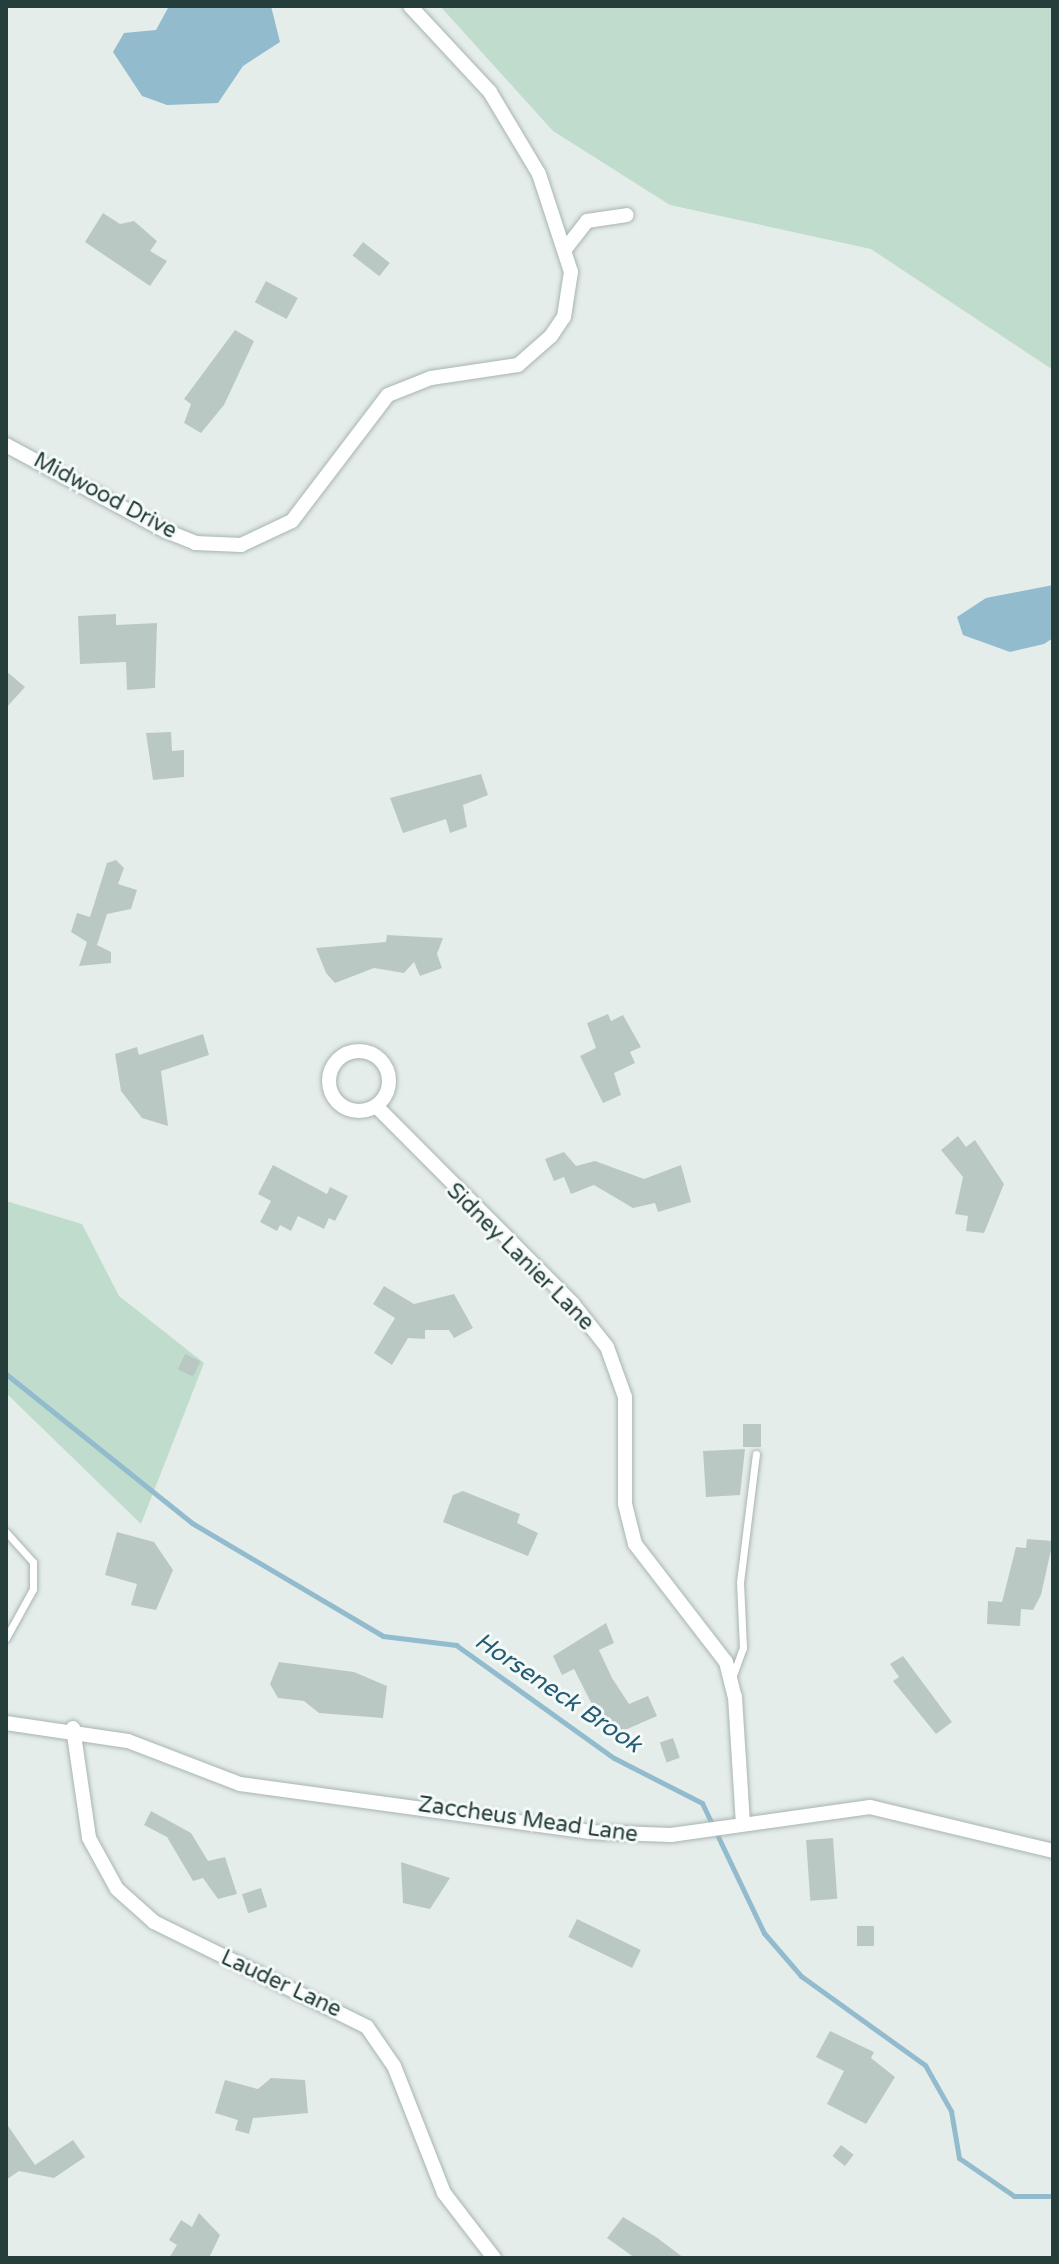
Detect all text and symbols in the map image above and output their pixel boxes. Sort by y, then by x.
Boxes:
street label: Midwood Drive [29,447,181,545]
street label: Sidney Lanier Lane [441,1178,599,1336]
water label: Horseneck Brook [469,1627,647,1759]
street label: Zaccheus Mead Lane [416,1792,640,1848]
street label: Lauder Lane [217,1945,345,2023]

